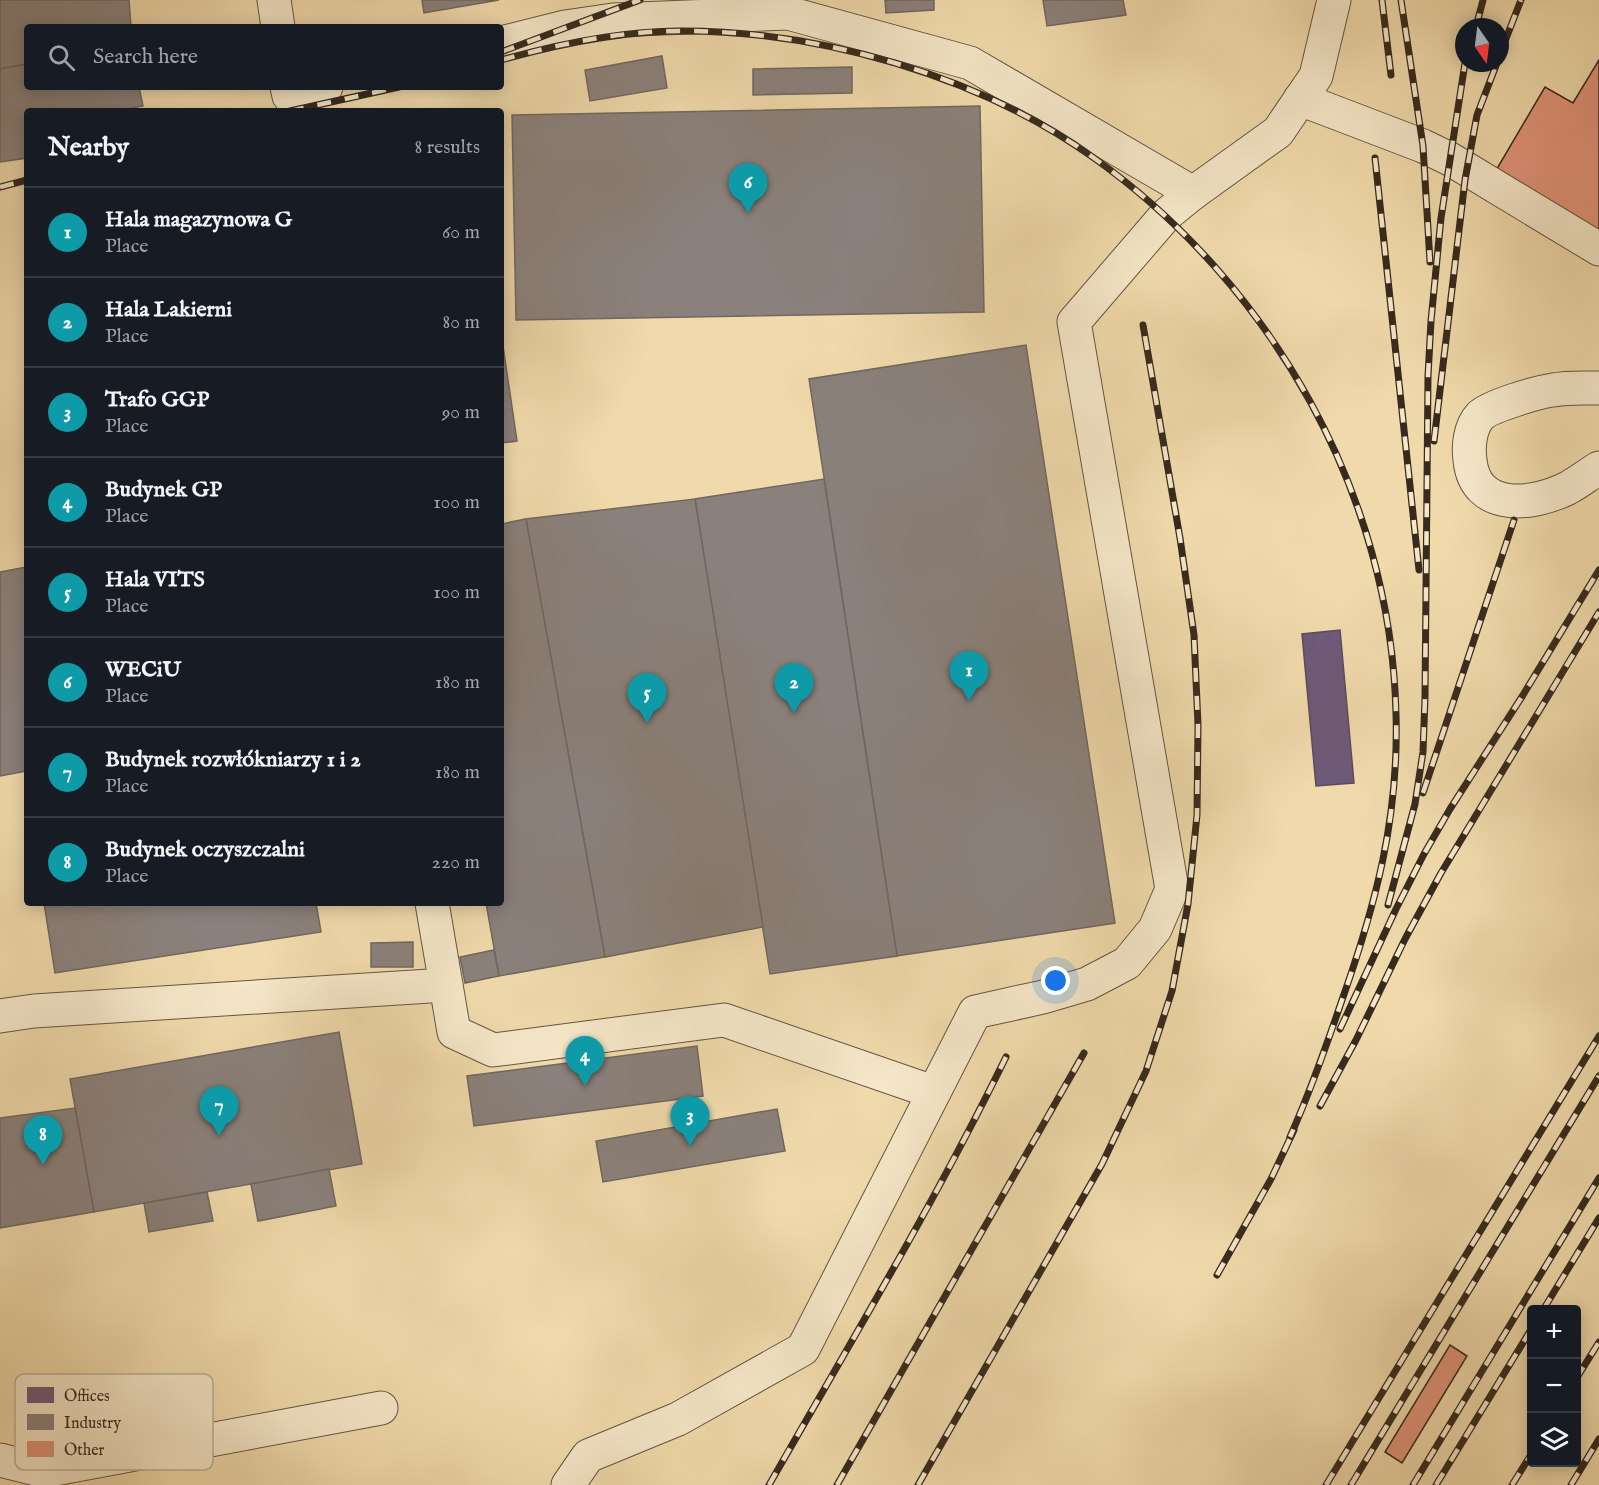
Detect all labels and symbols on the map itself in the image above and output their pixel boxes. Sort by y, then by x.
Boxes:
north arrow [1455,18,1509,72]
pin: 6 [728,164,768,213]
pin: 1 [950,652,988,701]
pin: 2 [774,664,814,713]
pin: 5 [628,674,666,723]
your location [1041,966,1070,995]
pin: 4 [566,1036,604,1086]
pin: 7 [200,1086,238,1136]
pin: 3 [670,1096,710,1146]
pin: 8 [24,1116,63,1165]
legend [15,1374,213,1470]
text: Offices [64,1387,110,1407]
text: Industry [64,1414,121,1434]
text: Other [64,1441,105,1461]

